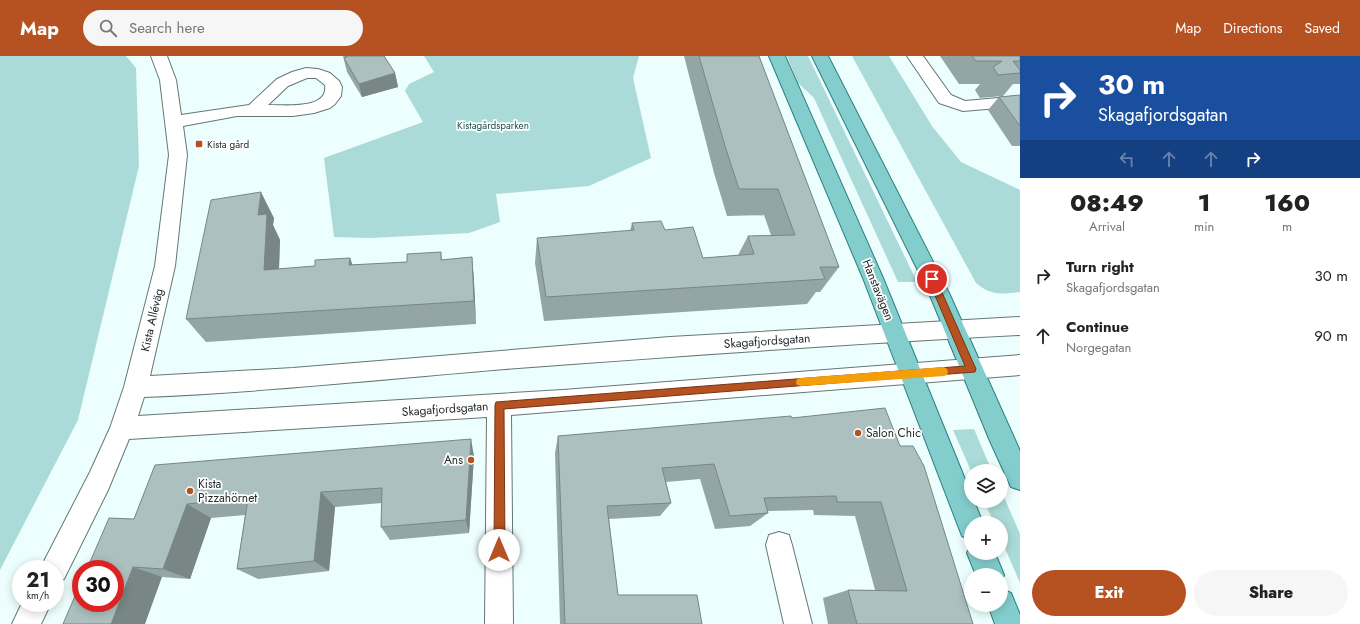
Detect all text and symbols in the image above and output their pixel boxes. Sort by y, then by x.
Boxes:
search box [83,10,363,46]
text: Map [20,15,59,42]
icon: search [97,17,119,39]
text: Search here [129,17,205,39]
text: Map [1175,18,1201,38]
text: Directions [1223,18,1283,38]
text: Saved [1305,18,1340,38]
text: 30 m [1098,64,1165,105]
icon: right [1032,72,1084,124]
text: Skagafjordsgatan [1098,102,1228,128]
park label: Kistagårdsparken [457,118,529,133]
place label: Kista gård [207,137,249,152]
marker: Kista gård [194,139,204,149]
icon: left [1116,148,1138,170]
icon: ahead [1158,148,1180,170]
icon: ahead [1200,148,1222,170]
icon: right [1242,148,1264,170]
text: 08:49 [1070,185,1144,220]
text: 1 [1198,185,1211,220]
text: 160 [1264,185,1310,220]
text: Arrival [1089,217,1125,236]
text: min [1194,217,1214,236]
text: m [1282,217,1292,236]
text: Turn right [1066,256,1134,278]
street label: Hanstavägen [858,257,898,323]
pin [915,262,949,296]
icon: right [1032,265,1054,287]
text: 30 m [1315,265,1348,287]
icon: arrive [921,268,943,290]
text: Skagafjordsgatan [1066,278,1160,297]
street label: Kista Alléväg [136,287,168,353]
text: Continue [1066,316,1129,338]
icon: ahead [1032,325,1054,347]
text: 90 m [1314,325,1348,347]
street label: Skagafjordsgatan [723,329,811,353]
text: Norgegatan [1066,338,1131,357]
street label: Skagafjordsgatan [401,397,489,421]
place label: Salon Chic [866,424,921,442]
marker: Salon Chic [853,428,863,438]
place label: Ans [444,451,463,469]
marker: Ans [466,455,476,465]
map controls [964,464,1008,612]
button: layers [964,464,1008,508]
place label: Kista Pizzahörnet [198,475,257,507]
marker: Kista Pizzahörnet [185,486,195,496]
button: + [964,516,1008,560]
position arrow [478,529,520,571]
speed limit sign: 30 [72,560,124,612]
text: 21 [26,566,50,595]
button: − [964,568,1008,612]
button: Exit [1032,570,1186,616]
button: Share [1194,570,1348,616]
text: km/h [27,588,49,603]

